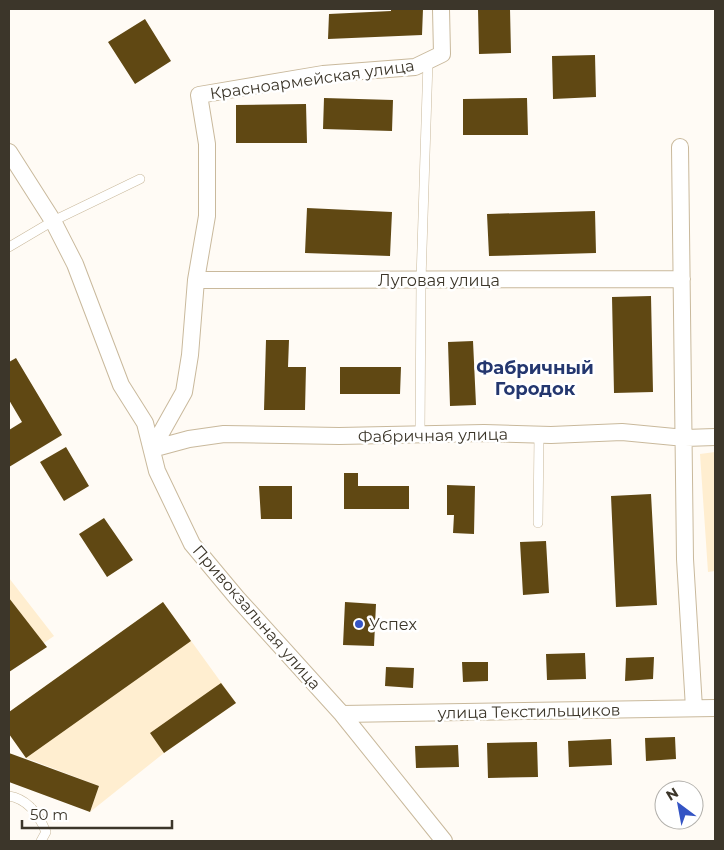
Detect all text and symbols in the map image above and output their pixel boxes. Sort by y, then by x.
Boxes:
street label: Красноармейская улица [209,56,416,103]
street label: Луговая улица [378,271,500,290]
district label: Фабричный Городок [476,357,594,400]
street label: Фабричная улица [358,425,508,446]
street label: Привокзальная улица [189,541,325,694]
place label: Успех [369,615,417,634]
marker: Успех [353,618,365,630]
street label: улица Текстильщиков [436,700,621,723]
north arrow [654,780,704,830]
text: N [663,783,682,805]
scale bar [22,798,172,830]
text: 50 m [30,805,68,824]

